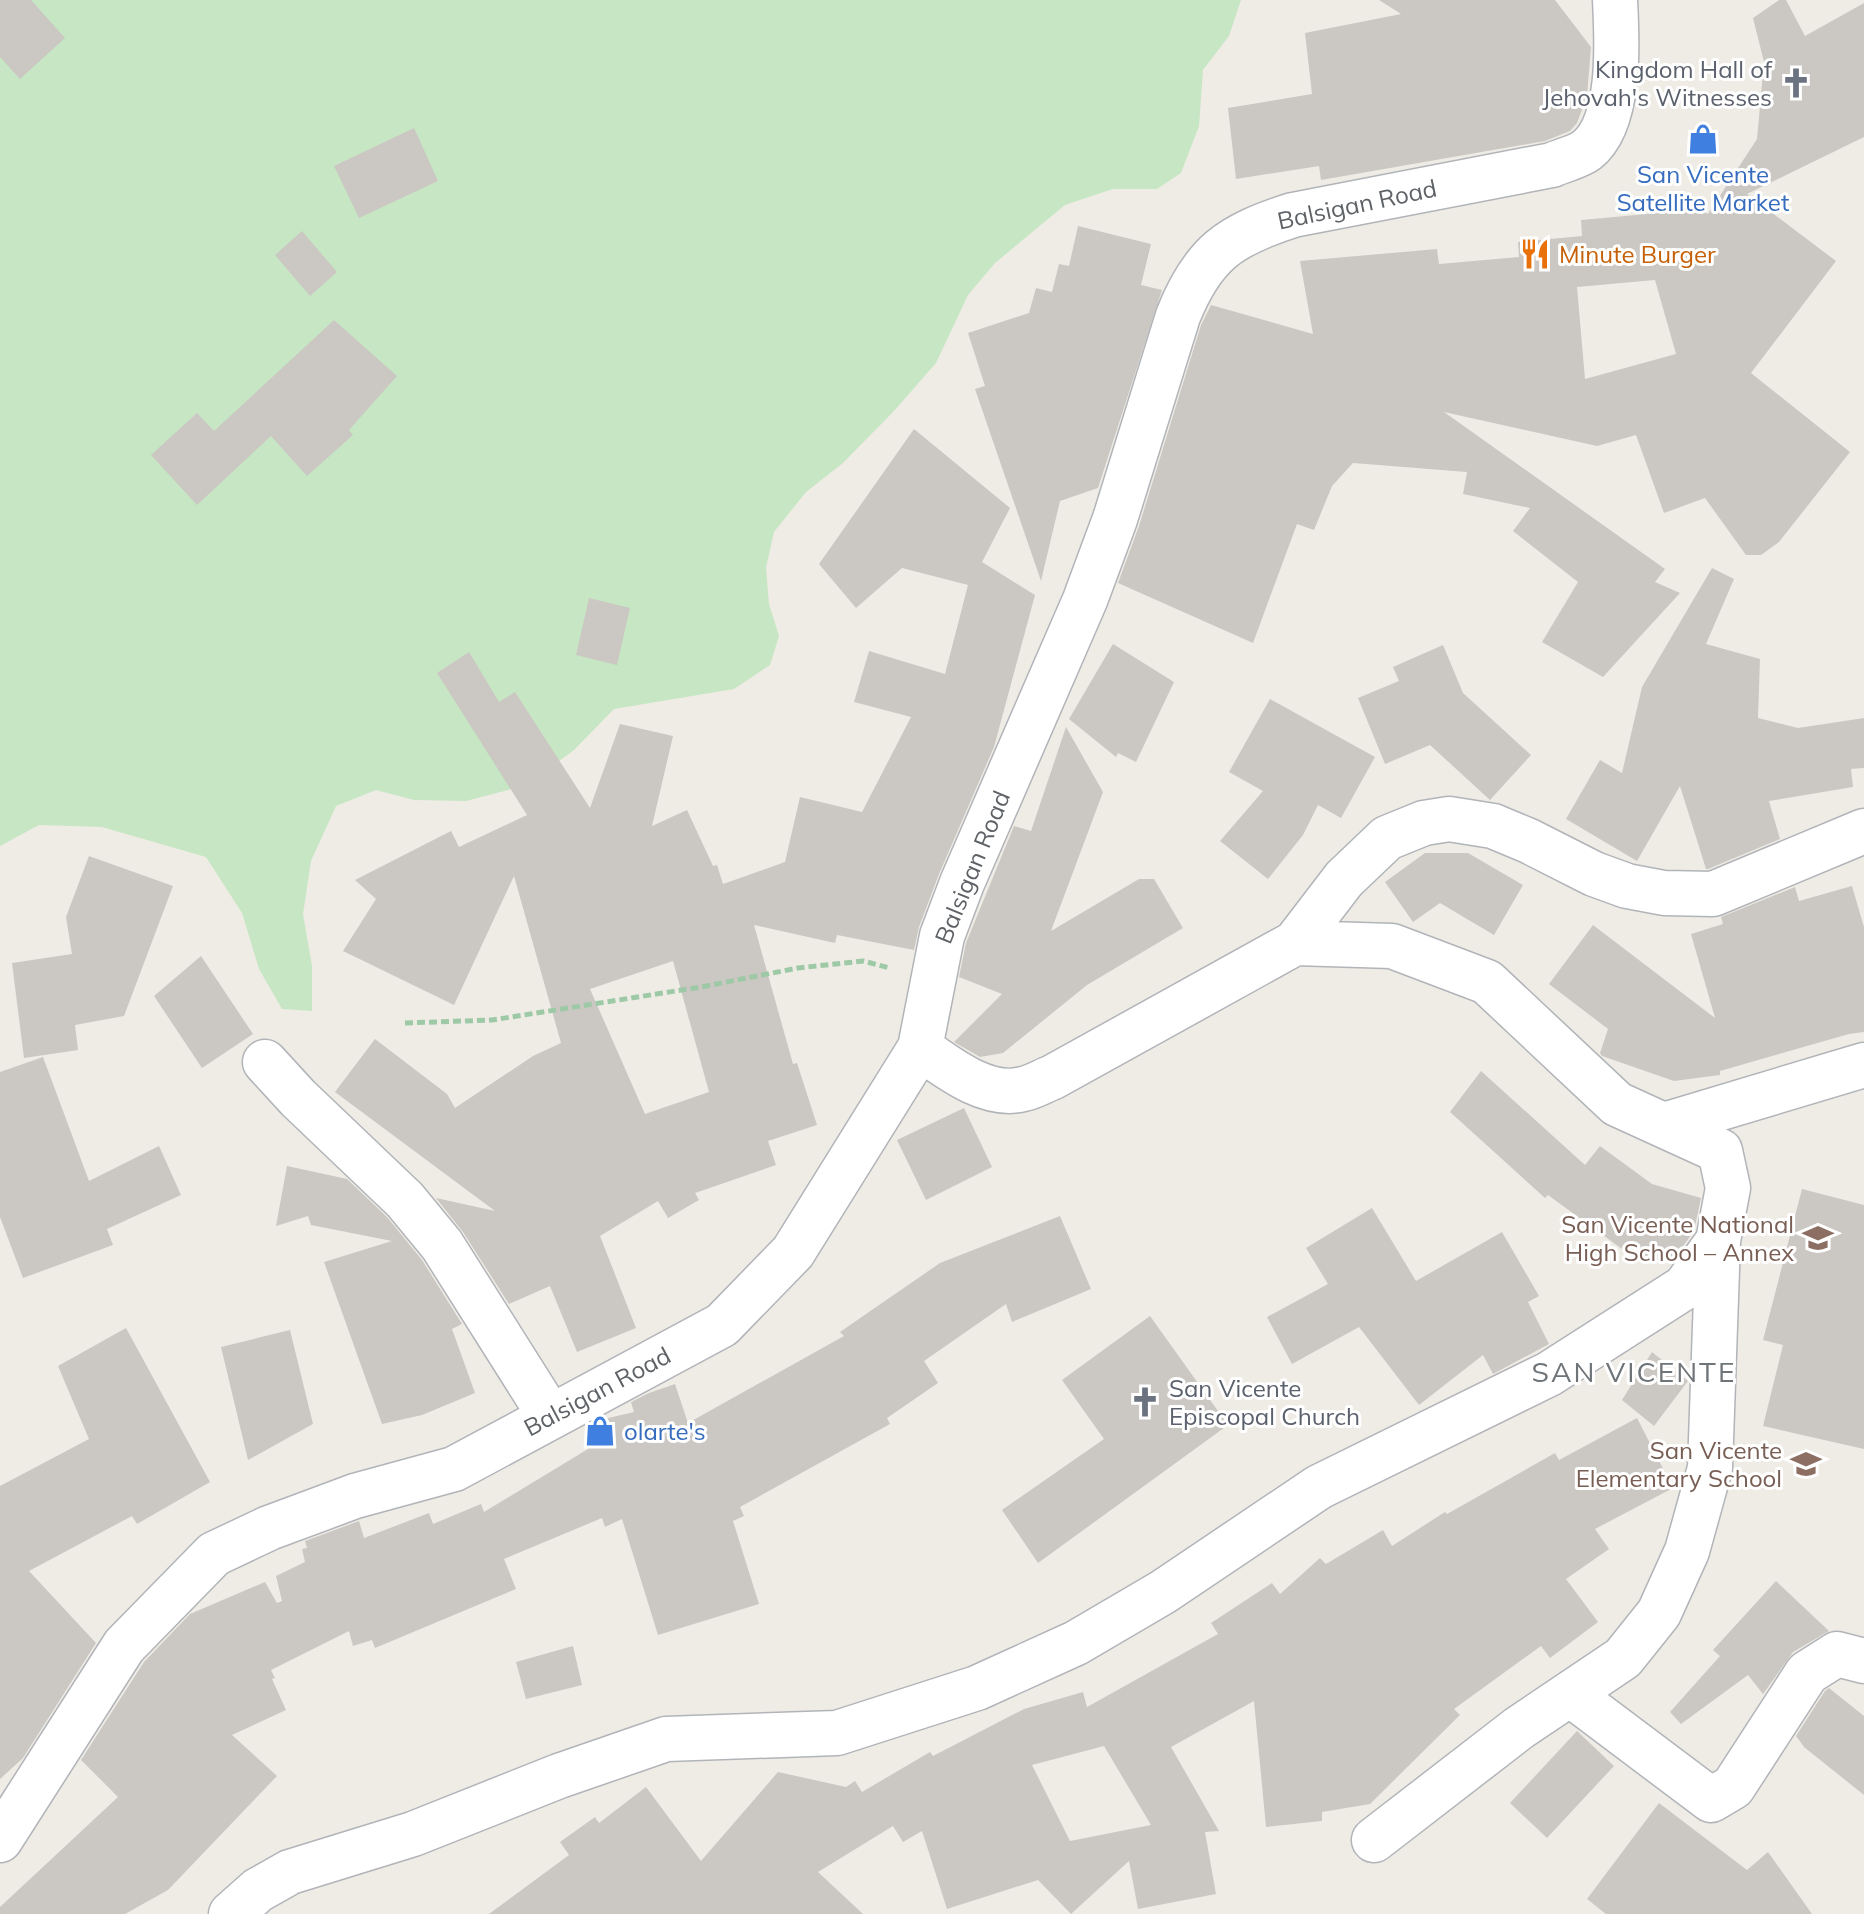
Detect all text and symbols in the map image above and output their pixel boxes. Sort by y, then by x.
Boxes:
place label: Kingdom Hall of Jehovah's Witnesses [1542,54,1773,112]
church icon: Kingdom Hall of Jehovah's Witnesses [1779,66,1813,100]
shop icon: San Vicente Satellite Market [1686,122,1720,156]
place label: San Vicente Satellite Market [1617,159,1789,217]
street label: Balsigan Road [1275,172,1439,236]
restaurant icon: Minute Burger [1518,237,1552,271]
place label: Minute Burger [1559,239,1716,269]
street label: Balsigan Road [928,786,1016,948]
place label: San Vicente National High School – Annex [1561,1209,1794,1267]
school or university icon: San Vicente National High School – Annex [1801,1221,1835,1255]
street label: Balsigan Road [518,1340,676,1442]
district label: SAN VICENTE [1532,1354,1736,1389]
place label: San Vicente Episcopal Church [1169,1373,1360,1431]
church icon: San Vicente Episcopal Church [1128,1385,1162,1419]
shop icon: olarte's [583,1414,617,1448]
place label: olarte's [624,1416,706,1446]
place label: San Vicente Elementary School [1576,1435,1782,1493]
school or university icon: San Vicente Elementary School [1789,1447,1823,1481]

